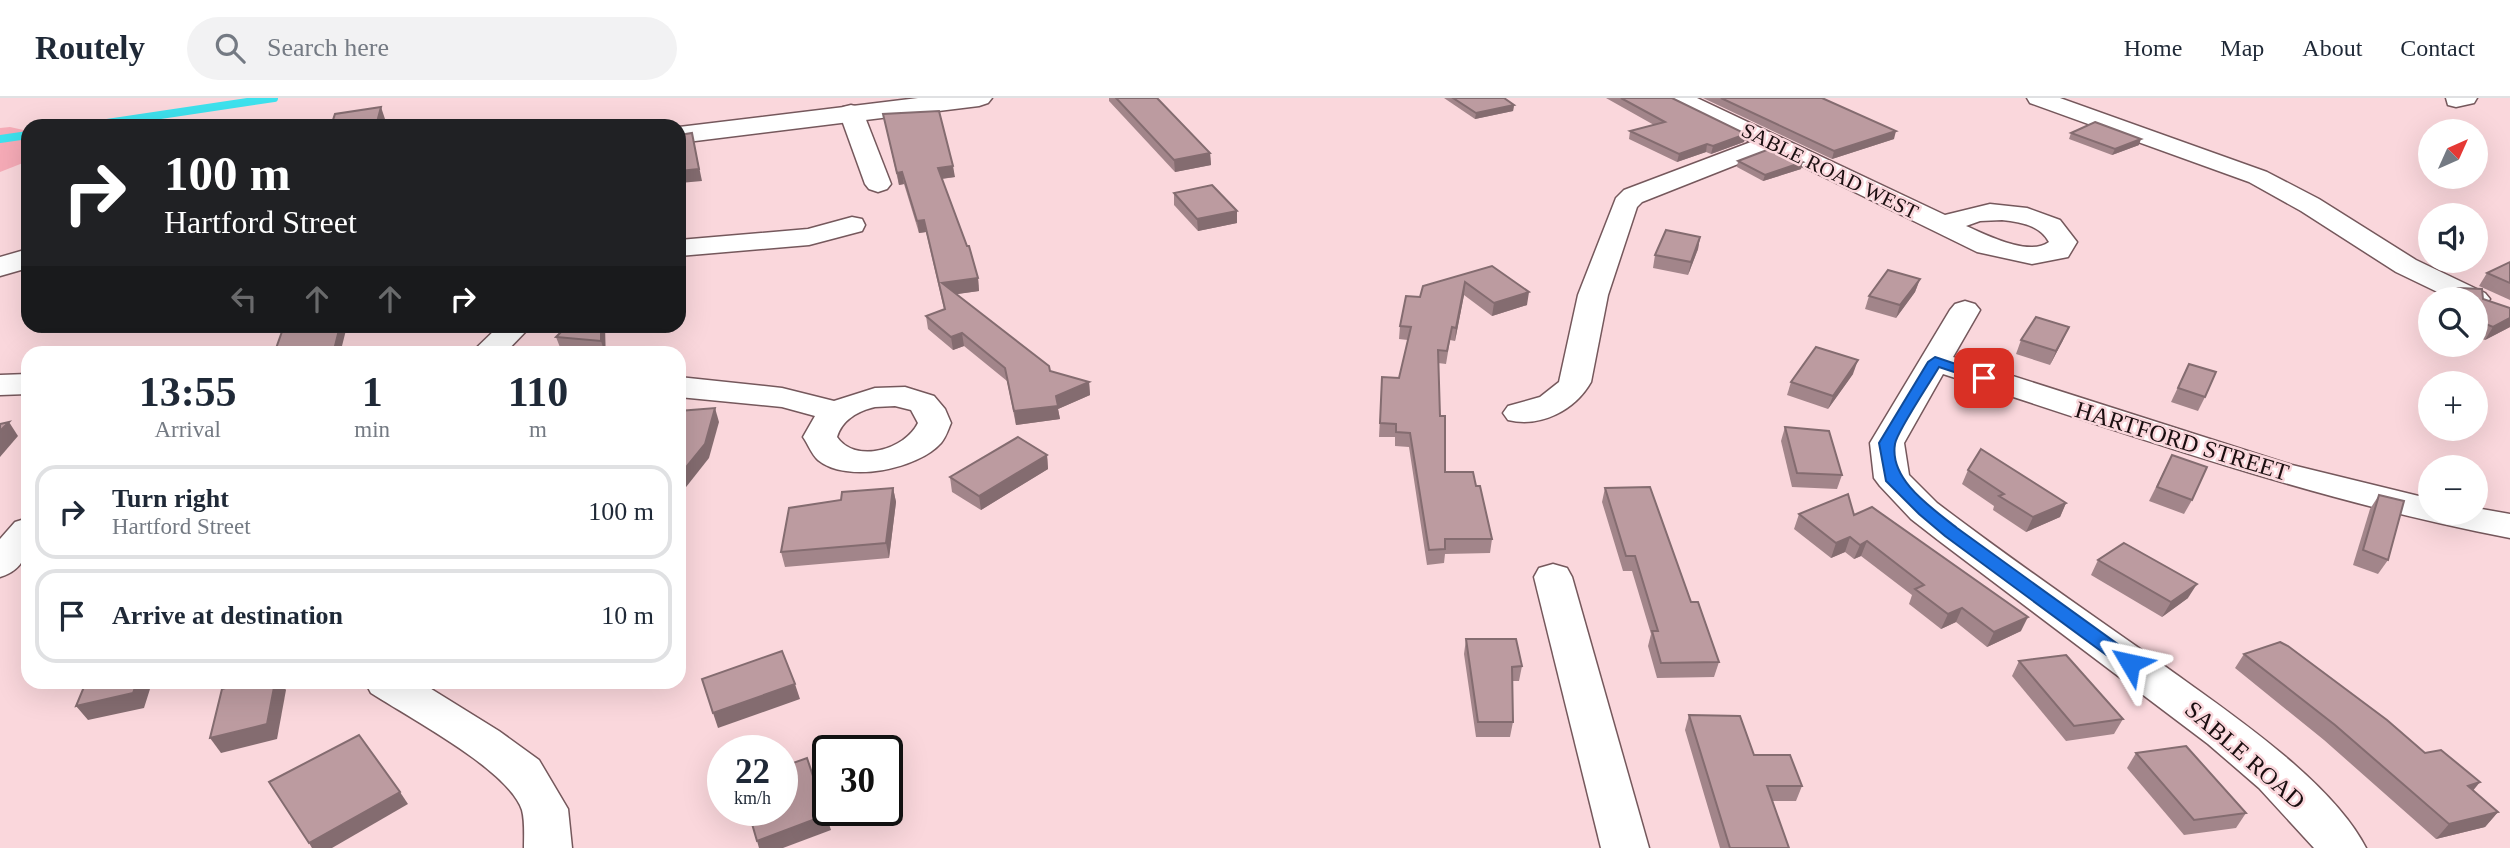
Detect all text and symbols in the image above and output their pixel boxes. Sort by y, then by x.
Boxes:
search box [187,17,677,80]
icon: search [211,29,249,67]
text: Routely [35,30,145,66]
text: Search here [267,33,389,62]
text: Home [2124,35,2182,61]
text: Map [2220,35,2264,61]
text: About [2302,35,2362,61]
text: Contact [2400,35,2475,61]
street label: SABLE ROAD WEST [1738,118,1922,224]
north arrow [2418,119,2488,189]
map controls [2418,119,2488,525]
text: 100 m [164,146,291,201]
icon: right [49,147,140,238]
button: sound [2418,203,2488,273]
text: Hartford Street [164,204,357,240]
icon: left [225,280,263,318]
icon: ahead [298,280,336,318]
icon: ahead [371,280,409,318]
icon: right [444,280,482,318]
button: search [2418,287,2488,357]
pin [1954,348,2014,408]
icon: arrive [1965,359,2003,397]
text: 13:55 [139,369,237,415]
text: 1 [362,369,383,415]
text: 110 [508,369,568,415]
button: + [2418,371,2488,441]
street label: HARTFORD STREET [2072,396,2292,486]
text: Arrival [154,417,221,442]
text: min [354,417,390,442]
text: m [529,417,547,442]
button: − [2418,455,2488,525]
text: Turn right [112,484,229,513]
icon: right [53,493,91,531]
text: 100 m [588,497,654,526]
text: Hartford Street [112,514,251,539]
icon: arrive [53,597,91,635]
text: Arrive at destination [112,601,343,630]
text: 10 m [601,601,654,630]
position arrow [2093,626,2167,700]
street label: SABLE ROAD [2180,696,2310,814]
speed limit sign: 30 [812,735,903,826]
text: 22 [735,752,770,791]
text: km/h [734,788,771,808]

